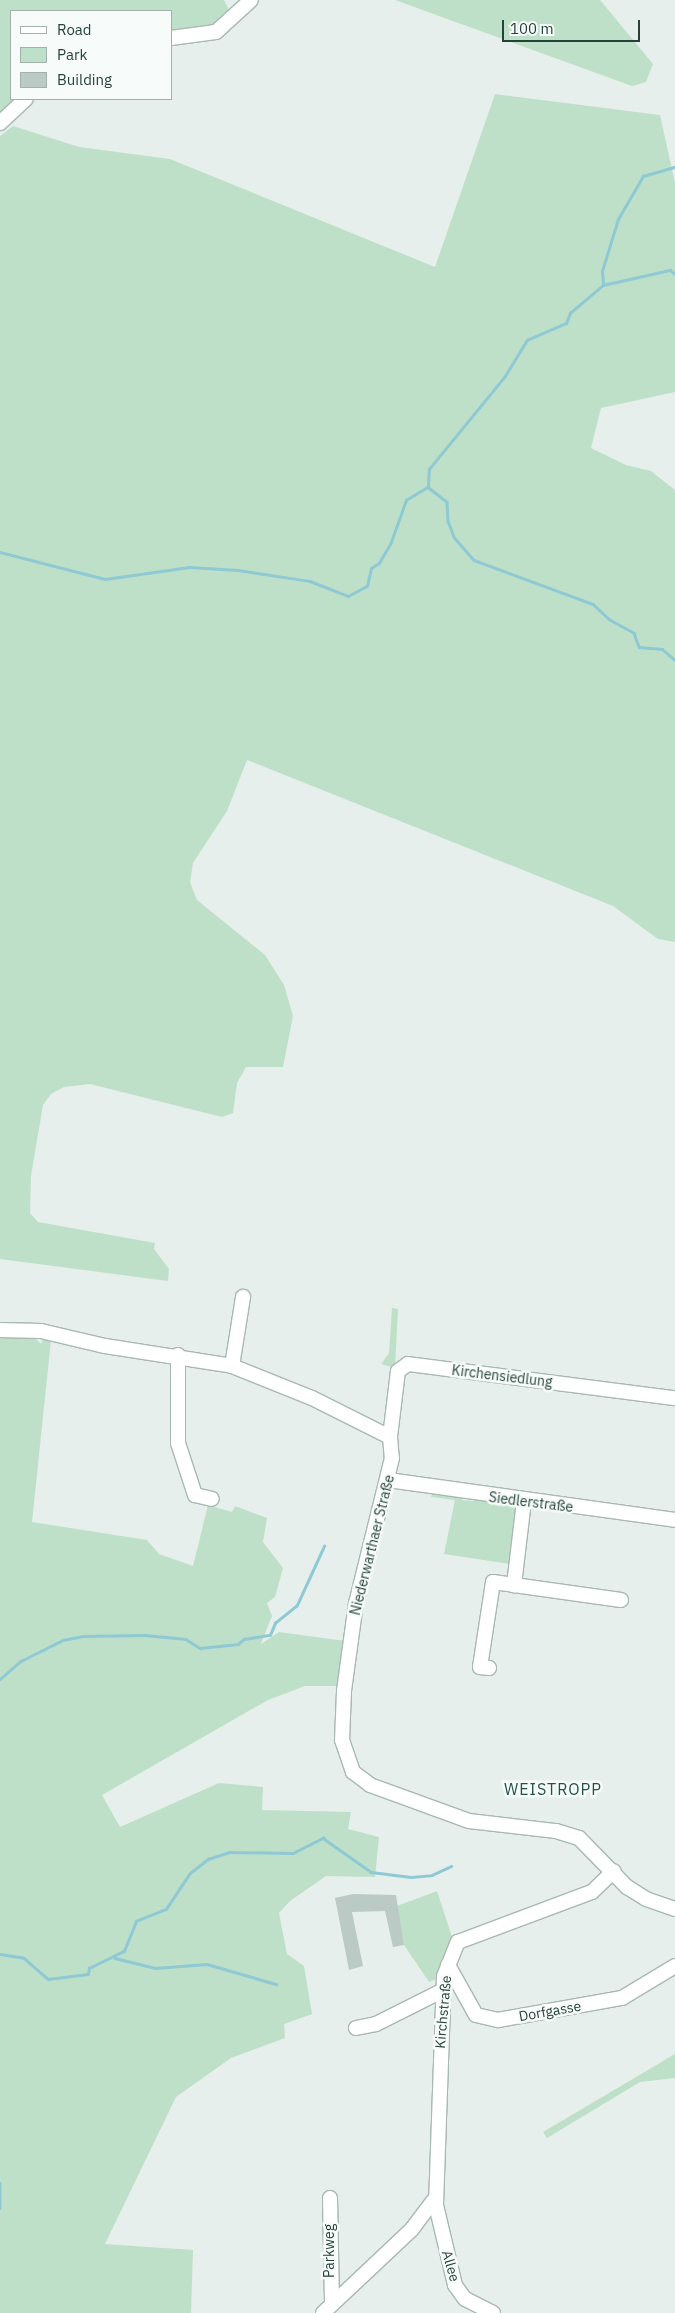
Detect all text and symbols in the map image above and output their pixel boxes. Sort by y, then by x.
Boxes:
legend [10,10,172,100]
scale bar [505,10,642,42]
text: 100 m [510,19,554,38]
text: Road [57,20,92,39]
text: Park [57,45,87,64]
text: Building [57,70,112,89]
street label: Kirchensiedlung [451,1361,553,1391]
street label: Niederwarthaer Straße [346,1473,398,1617]
street label: Siedlerstraße [488,1488,574,1516]
district label: WEISTROPP [503,1779,603,1799]
street label: Kirchstraße [431,1975,455,2049]
street label: Dorfgasse [518,1997,582,2025]
street label: Parkweg [321,2224,337,2278]
street label: Allee [439,2248,463,2284]

